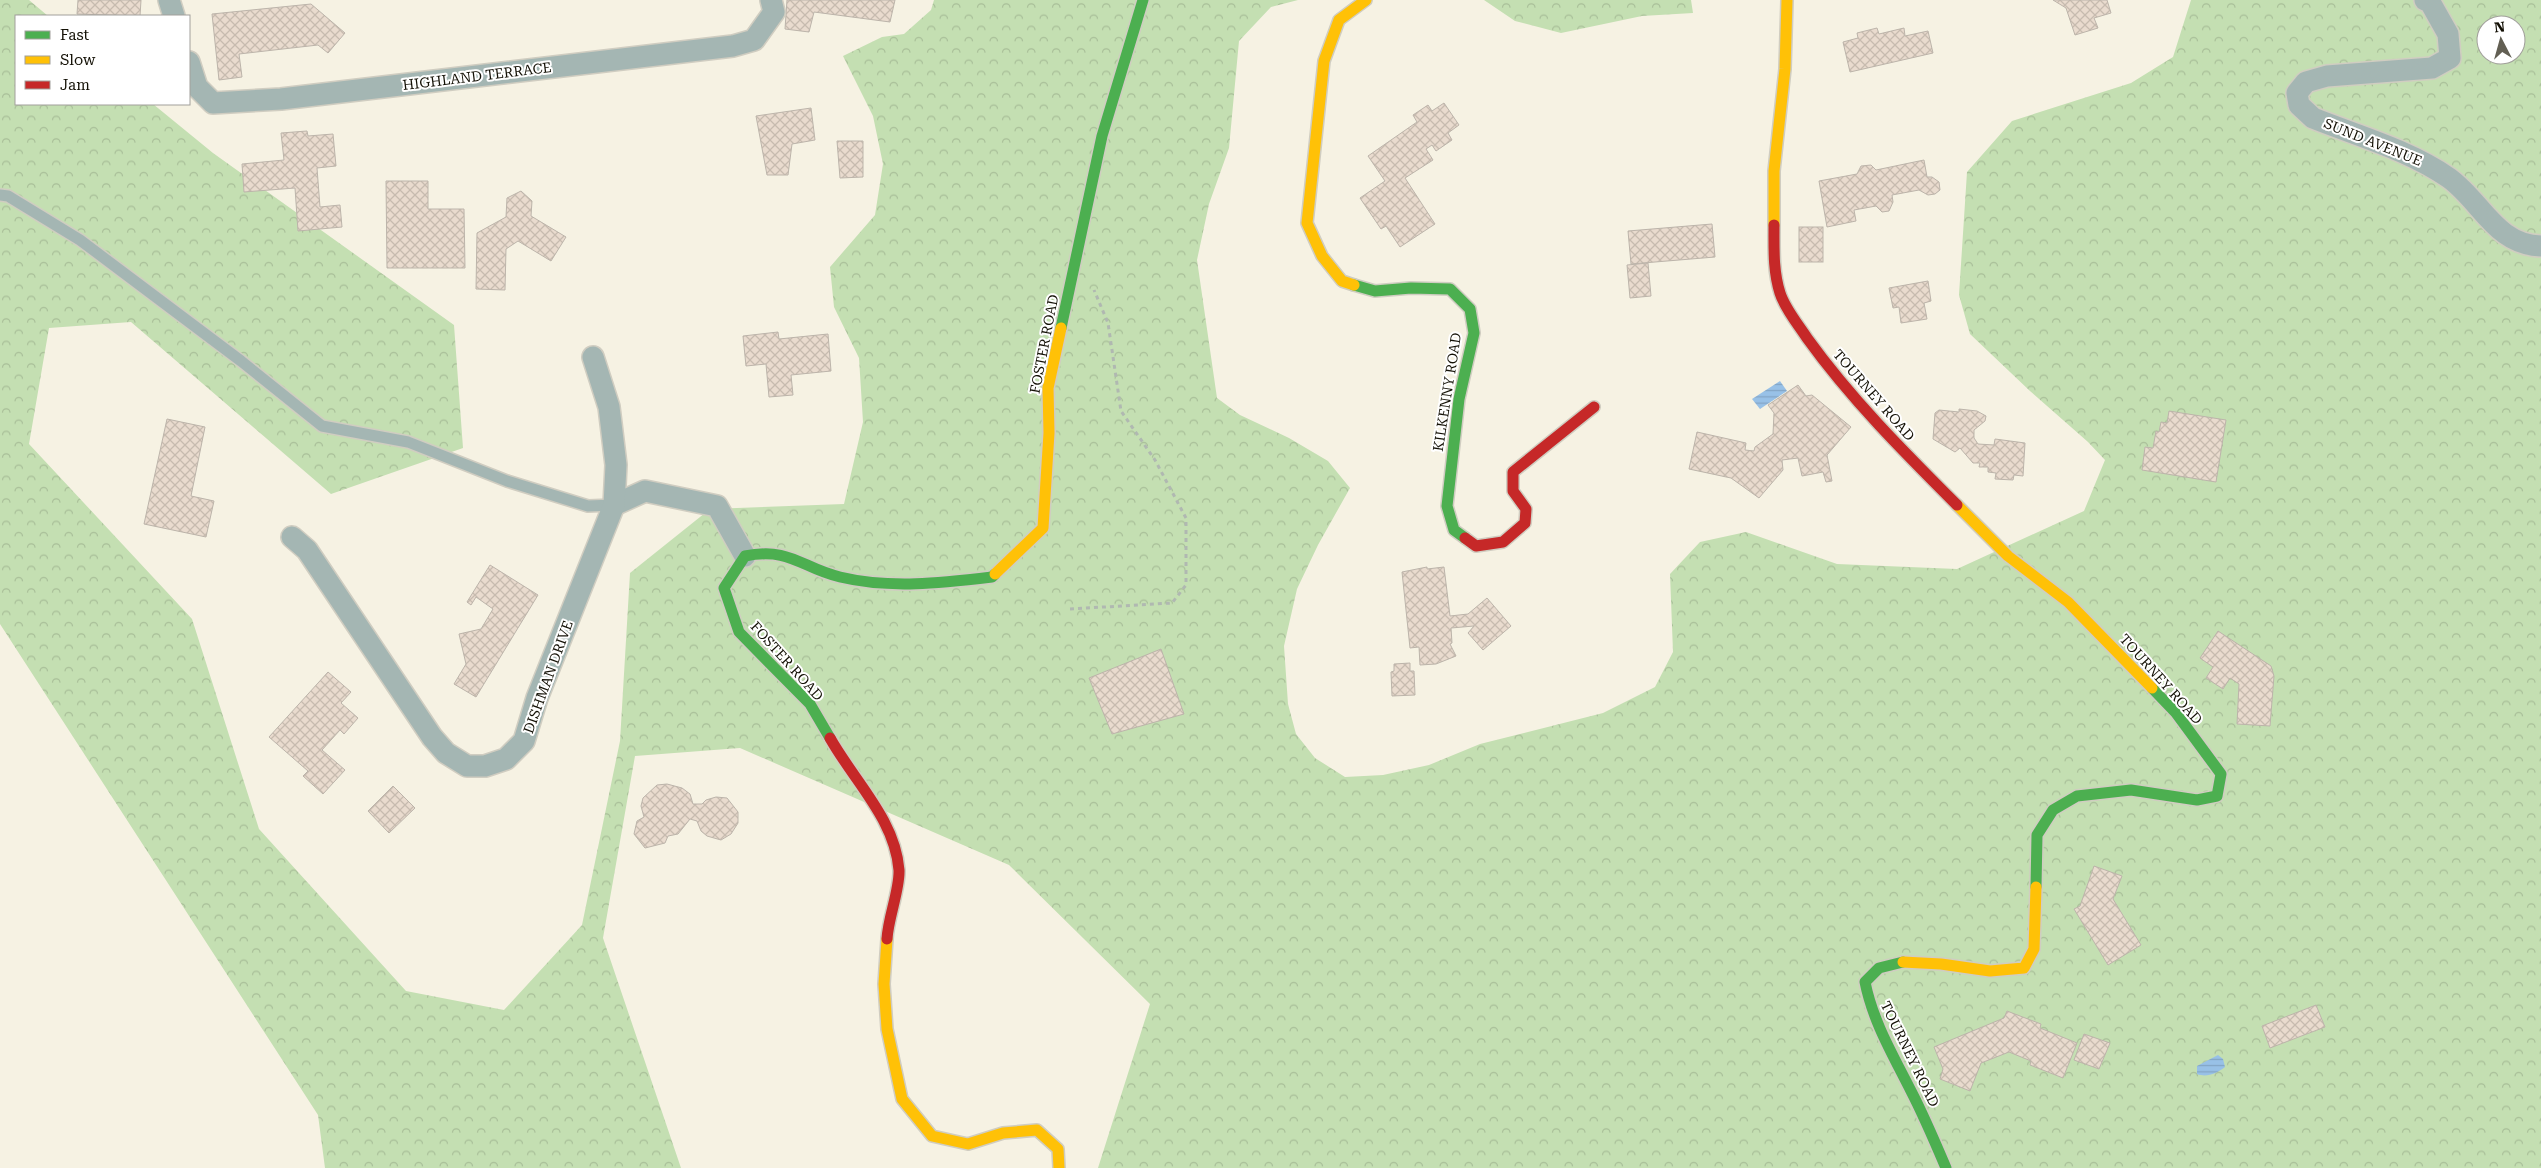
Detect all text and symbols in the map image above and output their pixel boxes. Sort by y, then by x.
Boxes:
legend [15,15,190,105]
north arrow [2476,15,2526,65]
text: N [2493,19,2506,36]
text: Fast [60,26,90,44]
text: Slow [60,51,96,69]
street label: HIGHLAND TERRACE [402,59,552,93]
text: Jam [60,76,90,94]
street label: SUND AVENUE [2322,115,2424,169]
street label: FOSTER ROAD [1027,293,1061,395]
street label: KILKENNY ROAD [1430,331,1464,452]
street label: TOURNEY ROAD [1830,346,1918,444]
street label: DISHMAN DRIVE [520,618,576,736]
street label: FOSTER ROAD [747,618,827,704]
street label: TOURNEY ROAD [2116,631,2206,727]
street label: TOURNEY ROAD [1878,999,1943,1110]

